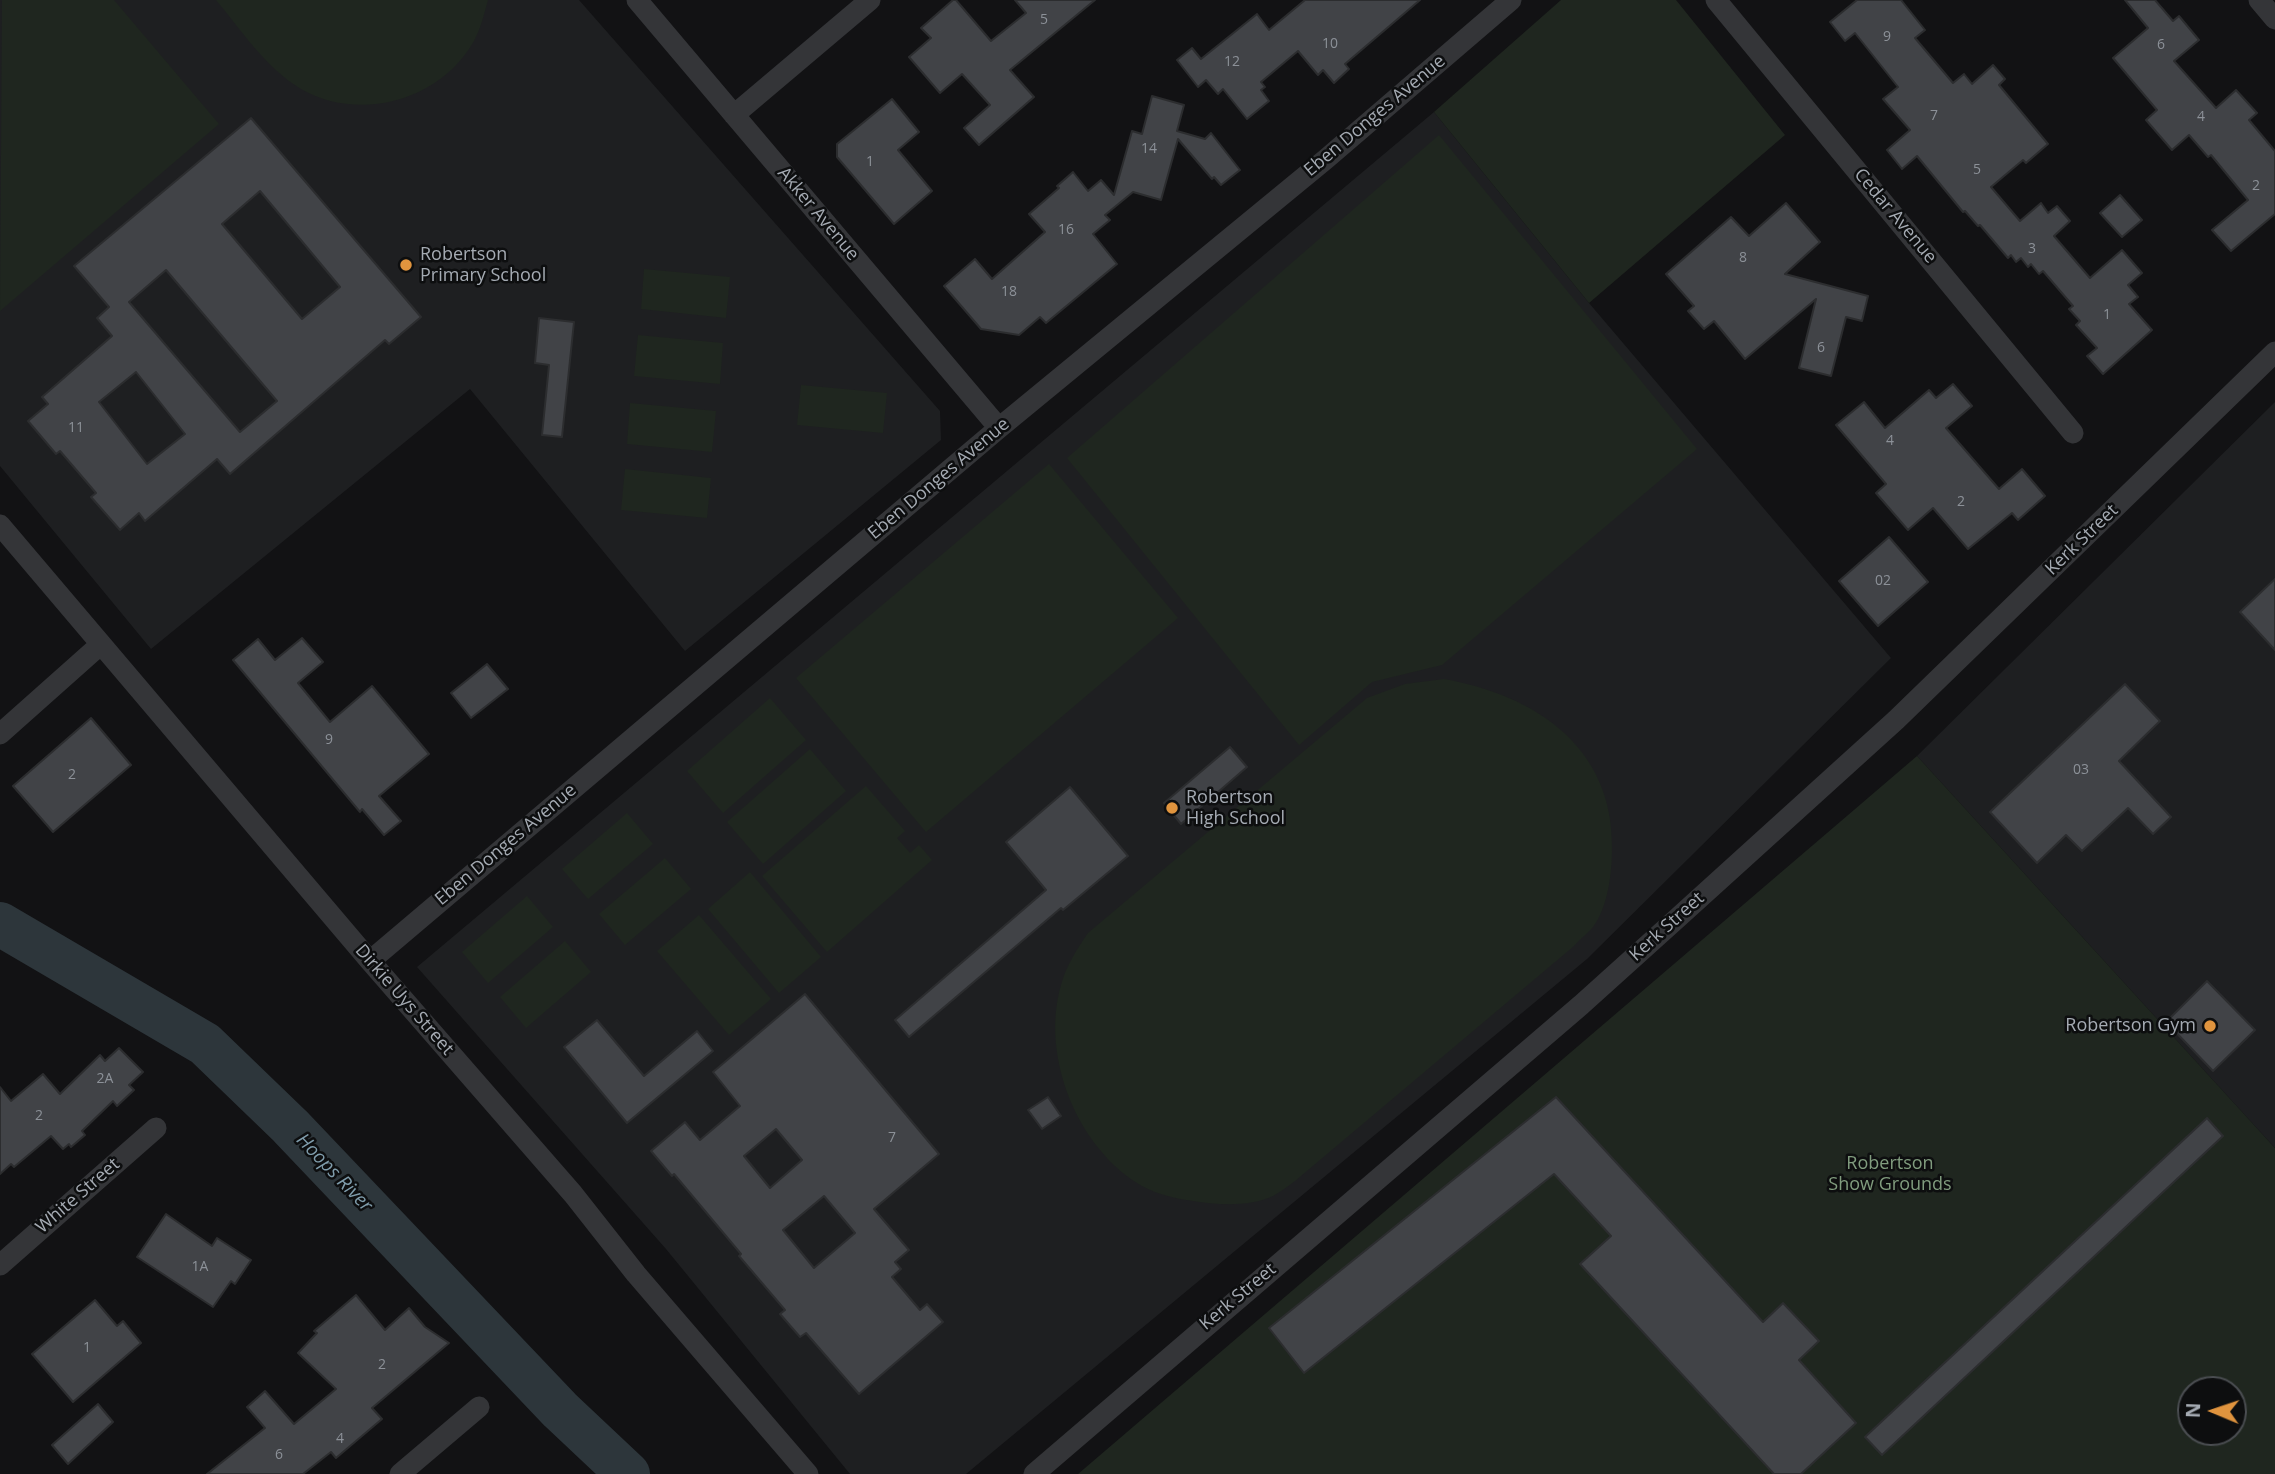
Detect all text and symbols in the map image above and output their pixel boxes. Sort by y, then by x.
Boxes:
house number: 5 [1040,12,1048,28]
house number: 9 [1883,29,1891,45]
house number: 10 [1322,36,1338,52]
house number: 6 [2157,37,2165,53]
street label: Eben Donges Avenue [1300,51,1450,181]
house number: 12 [1224,54,1240,70]
house number: 7 [1930,108,1938,124]
house number: 4 [2197,109,2205,125]
house number: 14 [1141,141,1157,157]
house number: 1 [866,154,874,170]
house number: 5 [1973,162,1981,178]
street label: Akker Avenue [773,163,863,265]
street label: Cedar Avenue [1849,164,1941,268]
house number: 2 [2252,178,2260,194]
house number: 16 [1058,222,1074,238]
house number: 3 [2028,241,2036,257]
place label: Robertson Primary School [420,244,546,286]
house number: 8 [1739,250,1747,266]
marker: Robertson Primary School [398,257,414,273]
house number: 18 [1001,284,1017,300]
house number: 1 [2103,307,2111,323]
house number: 6 [1817,340,1825,356]
street label: Eben Donges Avenue [864,414,1014,544]
house number: 11 [68,420,84,436]
house number: 4 [1886,433,1894,449]
house number: 2 [1957,494,1965,510]
street label: Kerk Street [2041,500,2123,580]
house number: 02 [1875,573,1891,589]
house number: 9 [325,732,333,748]
house number: 03 [2073,762,2089,778]
house number: 2 [68,767,76,783]
street label: Eben Donges Avenue [431,780,581,910]
place label: Robertson High School [1186,787,1285,830]
marker: Robertson High School [1164,800,1180,816]
street label: Kerk Street [1625,888,1709,966]
street label: Dirkie Uys Street [350,940,458,1060]
place label: Robertson Gym [2065,1015,2196,1037]
marker: Robertson Gym [2202,1018,2218,1034]
house number: 2A [97,1071,113,1087]
house number: 2 [35,1108,43,1124]
water label: Hoops River [291,1129,377,1217]
house number: 7 [888,1130,896,1146]
park label: Robertson Show Grounds [1828,1153,1952,1196]
street label: White Street [32,1154,124,1238]
house number: 1A [192,1259,208,1275]
street label: Kerk Street [1195,1259,1281,1335]
house number: 1 [83,1340,91,1356]
house number: 2 [378,1357,386,1373]
north arrow [2177,1376,2247,1446]
text: N [2180,1402,2206,1419]
house number: 4 [336,1431,344,1447]
house number: 6 [275,1447,283,1463]

